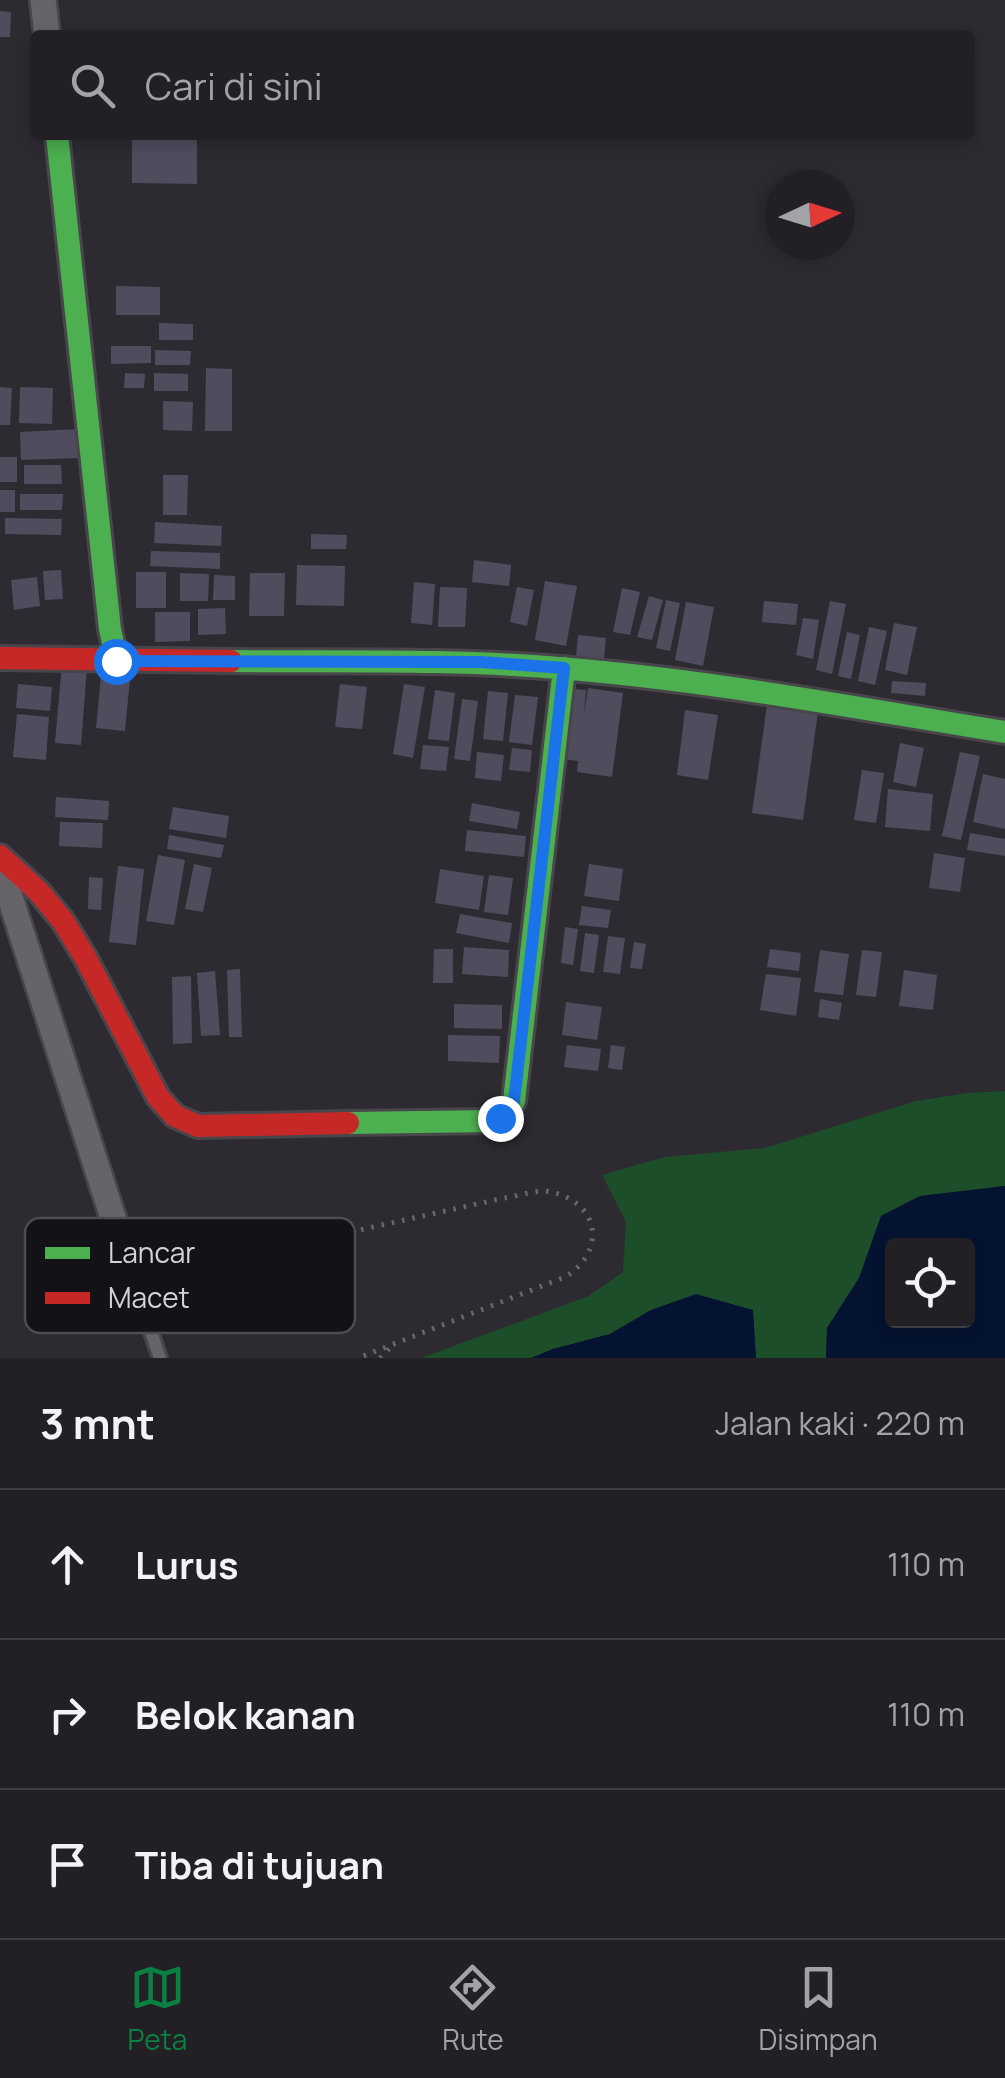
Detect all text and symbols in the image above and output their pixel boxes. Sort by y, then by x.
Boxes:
search box [30,30,975,140]
icon: search [65,58,120,113]
text: Cari di sini [145,59,323,111]
north arrow [765,170,855,260]
route start [94,639,140,685]
route end [478,1096,524,1142]
legend [25,1218,355,1333]
text: Lancar [108,1233,195,1271]
map controls [885,1238,975,1328]
button: locate [885,1238,975,1328]
text: Macet [108,1278,190,1316]
text: 3 mnt [40,1394,155,1452]
text: Jalan kaki · 220 m [715,1401,965,1445]
icon: ahead [40,1537,95,1592]
text: Lurus [135,1538,239,1590]
text: 110 m [887,1542,965,1586]
icon: right [40,1687,95,1742]
text: Belok kanan [135,1688,356,1740]
text: 110 m [887,1692,965,1736]
icon: arrive [40,1837,95,1892]
text: Tiba di tujuan [135,1838,384,1890]
tab: Peta [127,1960,187,2058]
tab: Rute [442,1960,504,2058]
tab: Disimpan [758,1960,878,2058]

